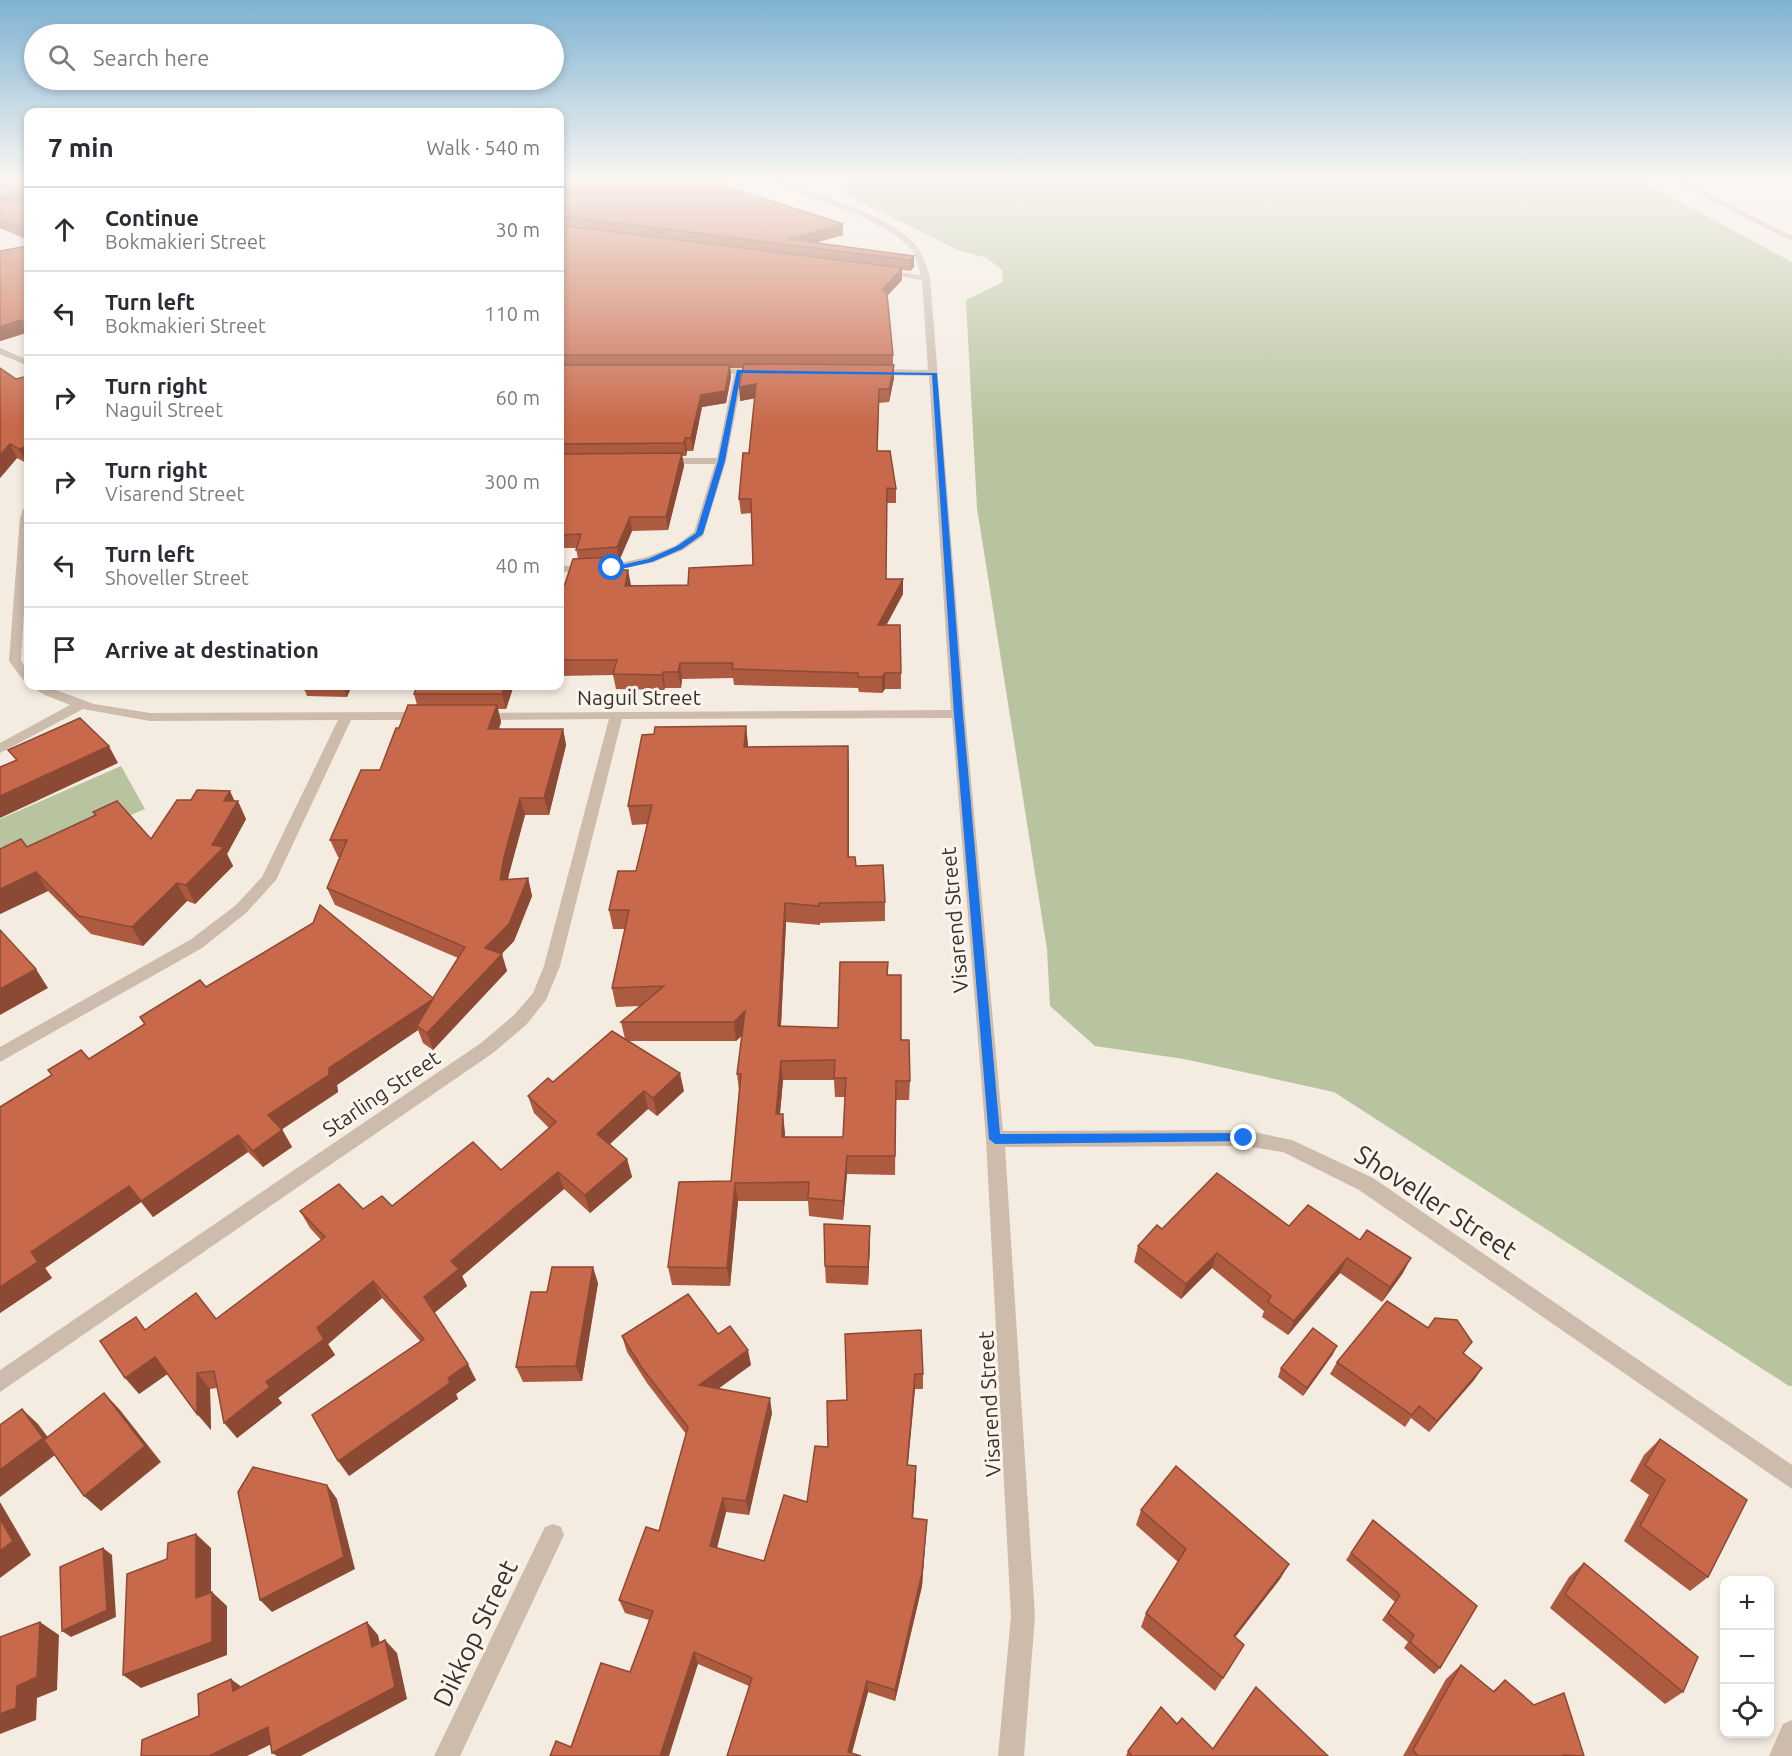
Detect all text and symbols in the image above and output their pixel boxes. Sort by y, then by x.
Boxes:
search box [24,24,564,90]
icon: search [45,41,78,74]
text: Search here [93,45,209,70]
text: 7 min [48,133,114,162]
text: Walk · 540 m [427,136,540,159]
text: Continue [105,205,199,230]
icon: ahead [48,213,81,246]
text: 30 m [496,218,540,241]
text: Bokmakieri Street [105,230,266,253]
text: Turn left [105,289,195,314]
icon: left [48,297,81,330]
text: 110 m [484,302,540,325]
text: Bokmakieri Street [105,314,266,337]
text: Turn right [105,373,207,398]
icon: right [48,381,81,414]
text: 60 m [496,386,540,409]
text: Naguil Street [105,398,223,421]
text: Turn right [105,457,207,482]
icon: right [48,465,81,498]
text: 300 m [484,470,540,493]
text: Visarend Street [105,482,244,505]
text: Turn left [105,541,195,566]
icon: left [48,549,81,582]
text: 40 m [496,554,540,577]
route start [598,554,624,580]
text: Shoveller Street [105,566,249,589]
icon: arrive [48,633,81,666]
text: Arrive at destination [105,637,319,662]
street label: Naguil Street [577,685,701,709]
street label: Visarend Street [936,846,972,994]
street label: Starling Street [318,1045,444,1141]
route end [1230,1124,1256,1150]
street label: Shoveller Street [1350,1139,1522,1265]
street label: Visarend Street [973,1330,1005,1478]
street label: Dikkop Street [427,1555,523,1711]
map controls [1720,1576,1774,1738]
button: + [1720,1576,1774,1630]
button: − [1720,1630,1774,1684]
button: locate [1720,1684,1774,1738]

